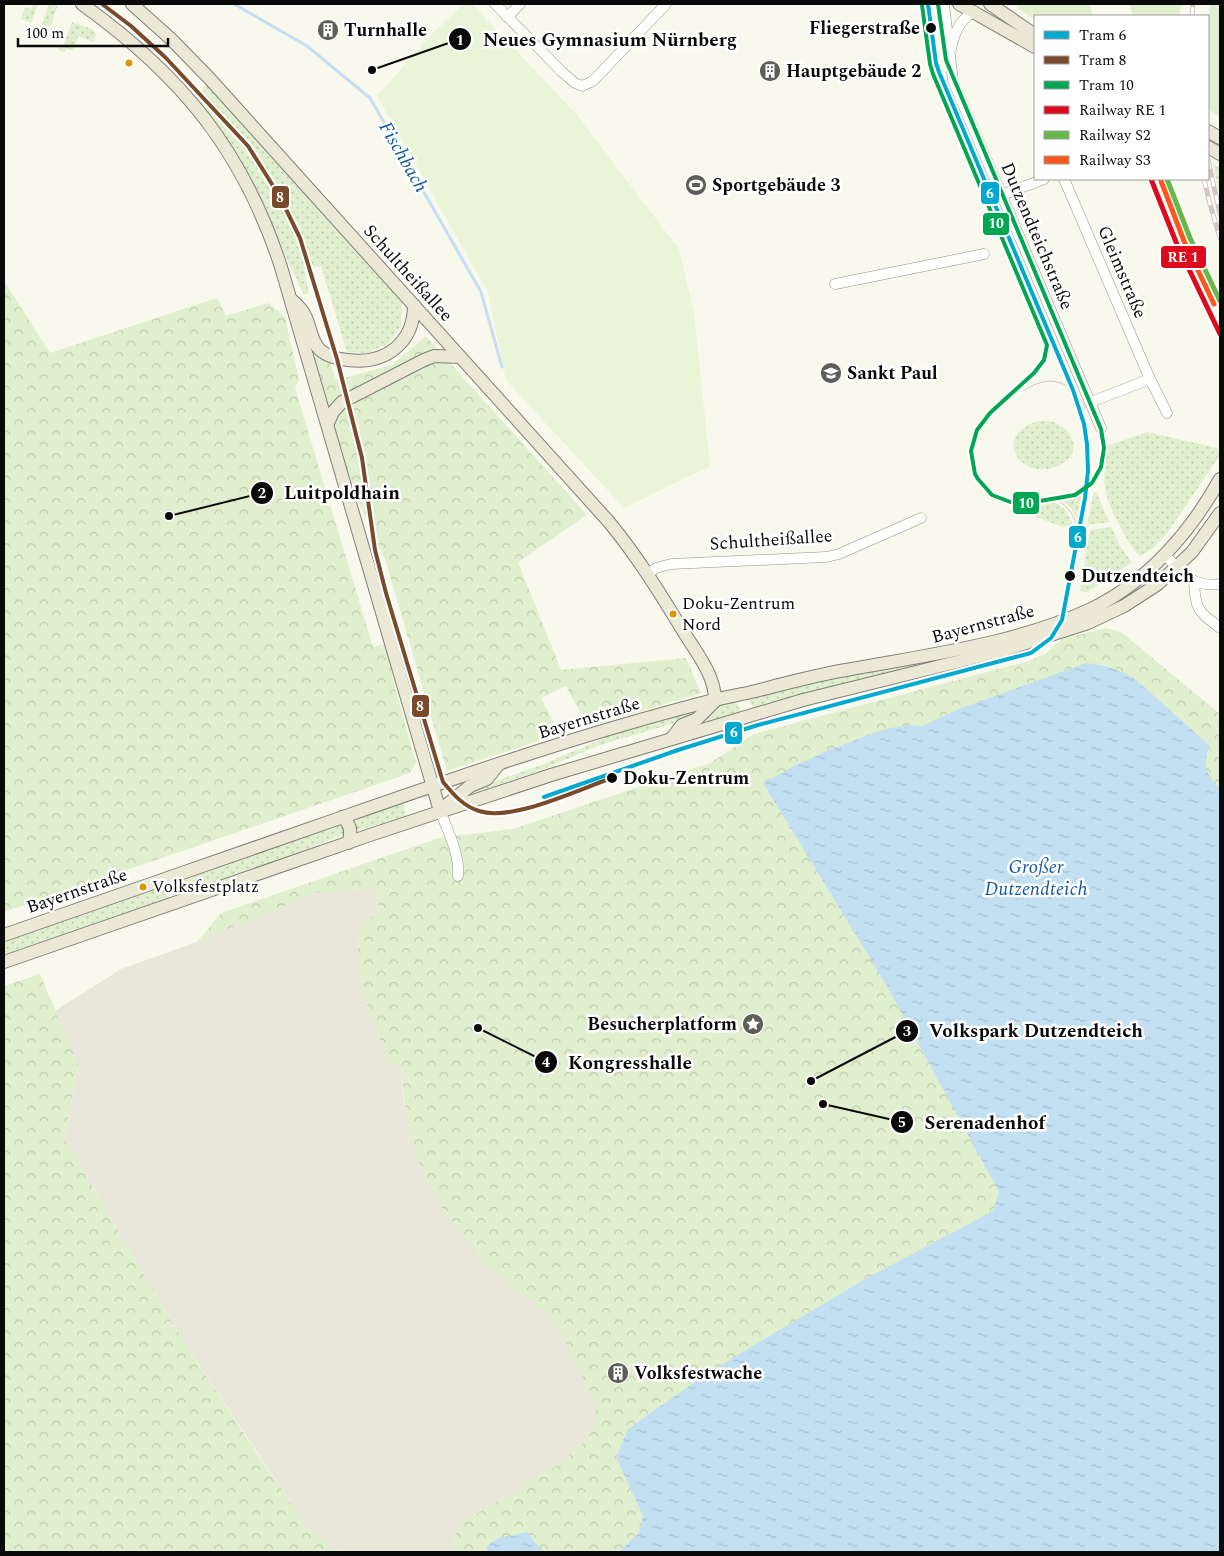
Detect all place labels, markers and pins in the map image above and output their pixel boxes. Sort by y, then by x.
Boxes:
place label: Fliegerstraße [809,15,920,42]
place label: Turnhalle [344,17,427,44]
building icon: Turnhalle [316,18,340,42]
marker: Fliegerstraße [924,21,938,35]
callout: Neues Gymnasium Nürnberg [448,22,747,56]
unlabelled marker [124,58,134,68]
place label: Hauptgebäude 2 [786,58,921,85]
building icon: Hauptgebäude 2 [758,59,782,83]
place label: Sportgebäude 3 [712,172,841,199]
sports icon: Sportgebäude 3 [684,173,708,197]
place label: Sankt Paul [847,360,938,387]
school or university icon: Sankt Paul [819,361,843,385]
callout: Luitpoldhain [249,476,410,510]
place label: Dutzendteich [1081,563,1194,590]
marker: Dutzendteich [1063,569,1077,583]
place label: Doku-Zentrum Nord [682,591,795,638]
marker: Doku-Zentrum Nord [668,609,678,619]
place label: Doku-Zentrum [623,765,749,792]
marker: Doku-Zentrum [605,771,619,785]
place label: Volksfestplatz [152,874,259,900]
marker: Volksfestplatz [138,882,148,892]
place label: Besucherplatform [587,1011,737,1038]
place icon: Besucherplatform [741,1012,765,1036]
callout: Volkspark Dutzendteich [894,1014,1153,1048]
callout: Kongresshalle [533,1045,702,1079]
callout: Serenadenhof [889,1105,1055,1139]
place label: Volksfestwache [634,1360,762,1387]
building icon: Volksfestwache [606,1361,630,1385]

